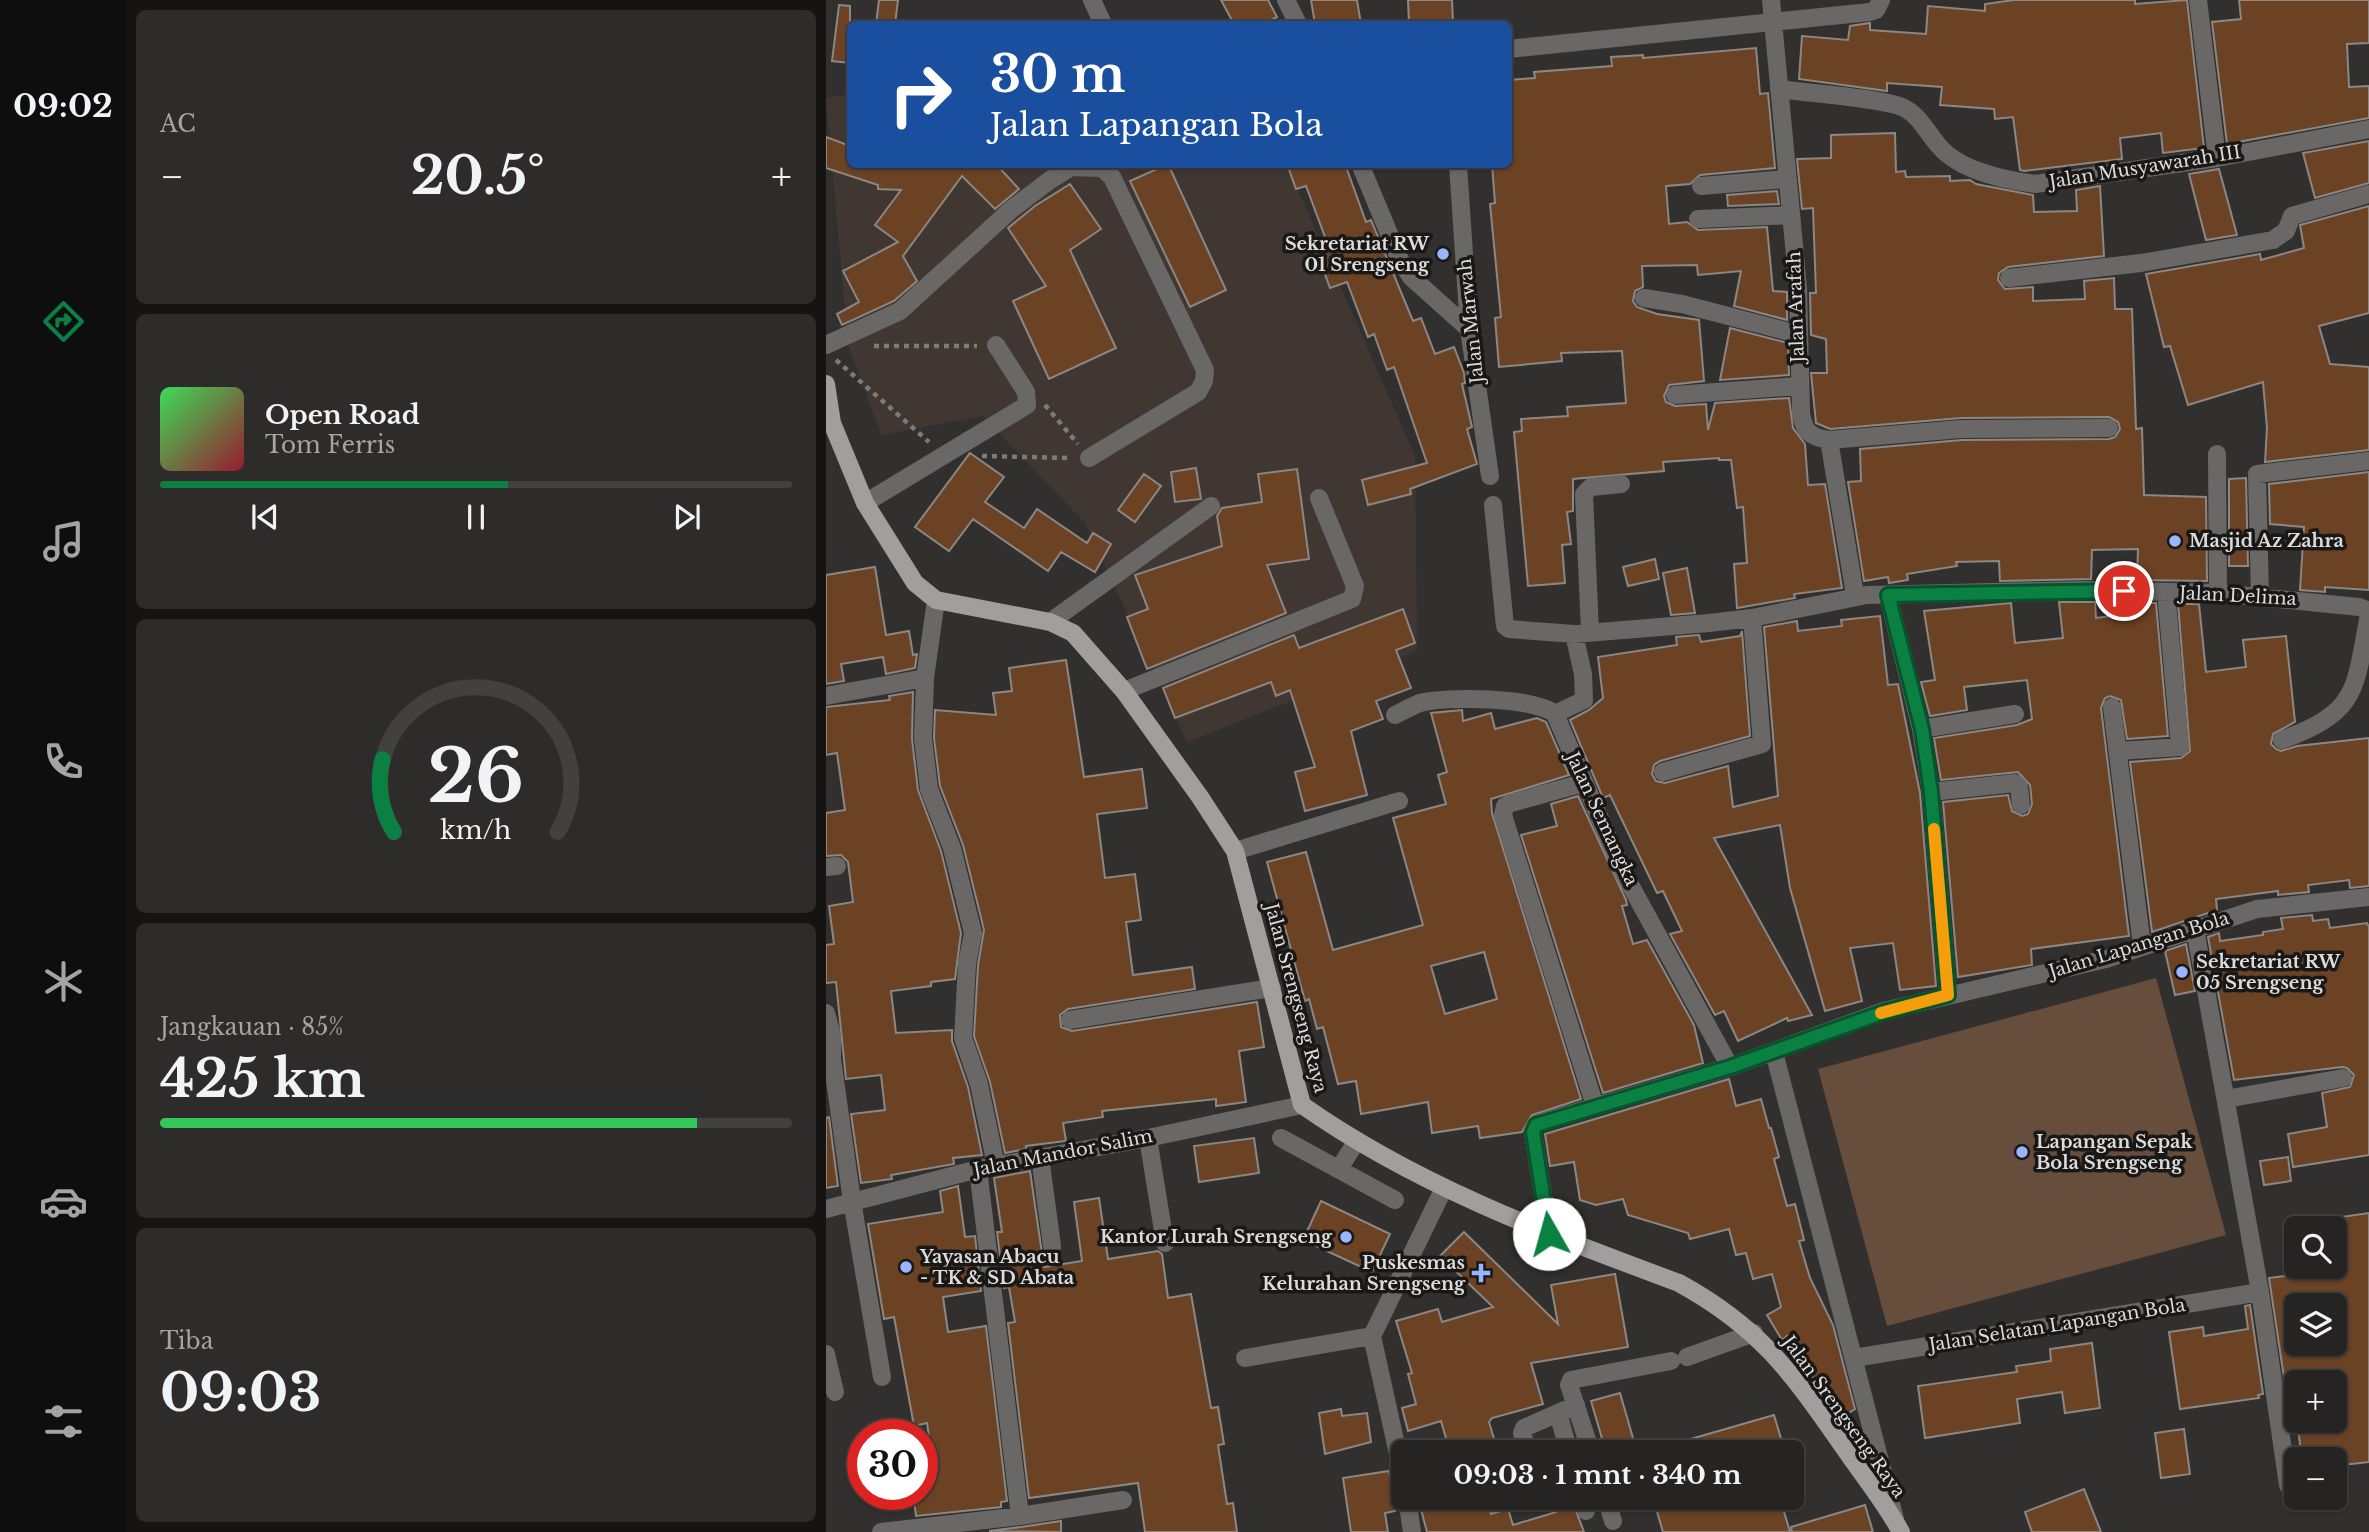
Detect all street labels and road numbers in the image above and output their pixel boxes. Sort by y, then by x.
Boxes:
street label: Jalan Musyawarah III [2046,141,2242,193]
street label: Jalan Arafah [1783,251,1809,365]
street label: Jalan Marwah [1453,257,1489,387]
street label: Jalan Delima [2177,582,2297,610]
street label: Jalan Semangka [1560,747,1643,890]
street label: Jalan Srengseng Raya [1260,899,1332,1095]
street label: Jalan Lapangan Bola [2044,907,2232,983]
street label: Jalan Mandor Salim [970,1125,1154,1182]
street label: Jalan Selatan Lapangan Bola [1925,1294,2187,1356]
street label: Jalan Srengseng Raya [1777,1330,1910,1502]

